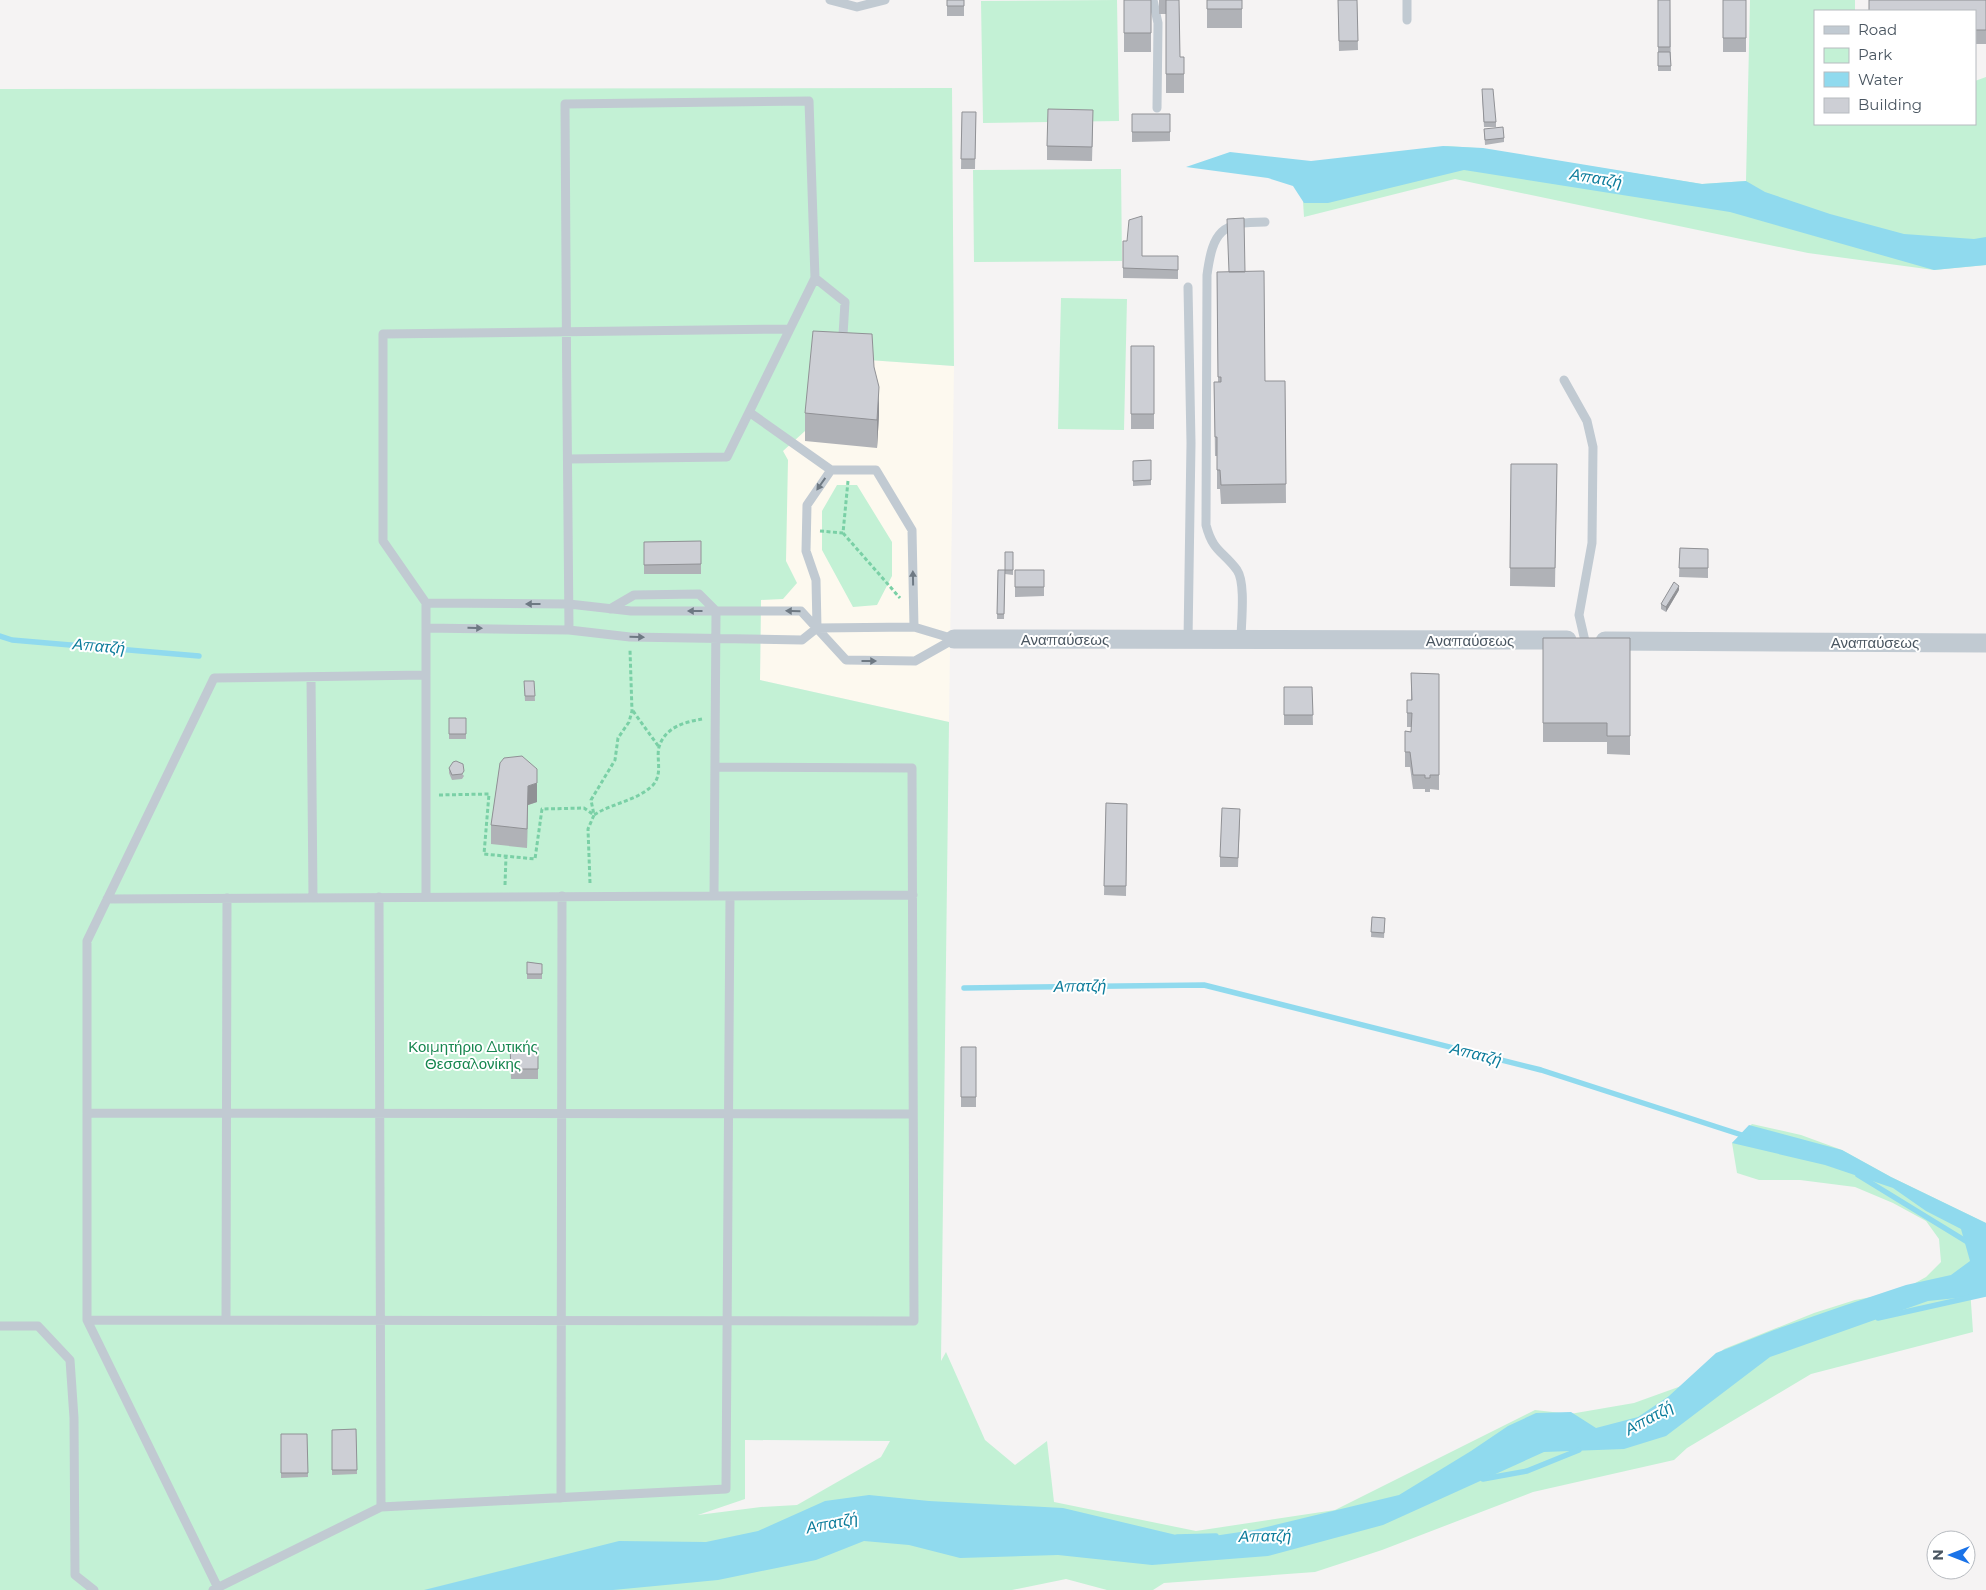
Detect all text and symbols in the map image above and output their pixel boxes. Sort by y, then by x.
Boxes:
legend [1814,10,1976,125]
text: Road [1858,20,1897,39]
text: Park [1858,45,1892,64]
text: Water [1858,70,1904,89]
text: Building [1858,95,1922,114]
water label: Απατζή [1568,164,1624,192]
one-way arrow [816,477,826,491]
one-way arrow [909,570,917,586]
one-way arrow [524,600,540,608]
one-way arrow [686,607,702,615]
one-way arrow [784,607,800,615]
one-way arrow [467,625,483,633]
street label: Αναπαύσεως [1021,630,1109,649]
street label: Αναπαύσεως [1426,631,1514,650]
one-way arrow [629,633,645,641]
street label: Αναπαύσεως [1831,633,1919,652]
water label: Απατζή [71,634,126,658]
one-way arrow [861,657,877,665]
water label: Απατζή [1053,976,1107,996]
park label: Κοιμητήριο Δυτικής Θεσσαλονίκης [408,1037,538,1073]
water label: Απατζή [1447,1038,1504,1070]
water label: Απατζή [1621,1397,1677,1440]
water label: Απατζή [803,1509,860,1538]
water label: Απατζή [1238,1526,1292,1546]
north arrow [1926,1530,1976,1580]
text: N [1929,1549,1947,1561]

